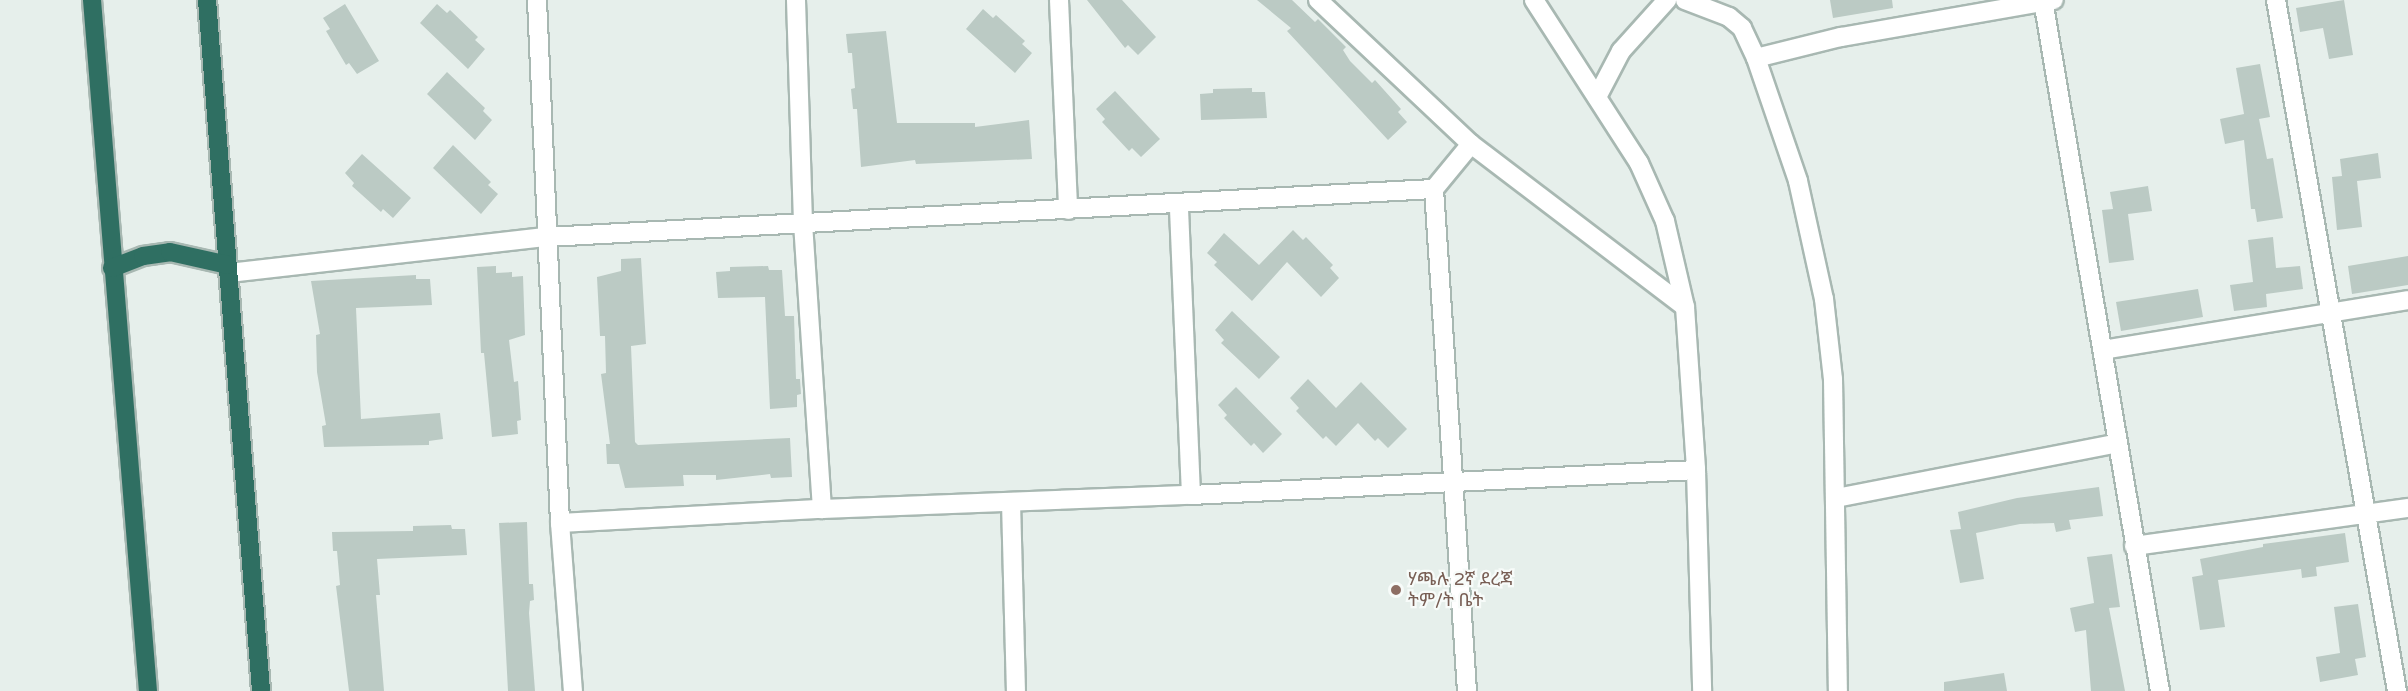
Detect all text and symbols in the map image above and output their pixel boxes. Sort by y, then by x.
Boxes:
place label: ሃጫሉ 2ኛ ደረጃ ትም/ት ቤት [1408,569,1513,612]
marker: ሃጫሉ 2ኛ ደረጃ ትም/ት ቤት [1389,583,1403,597]

